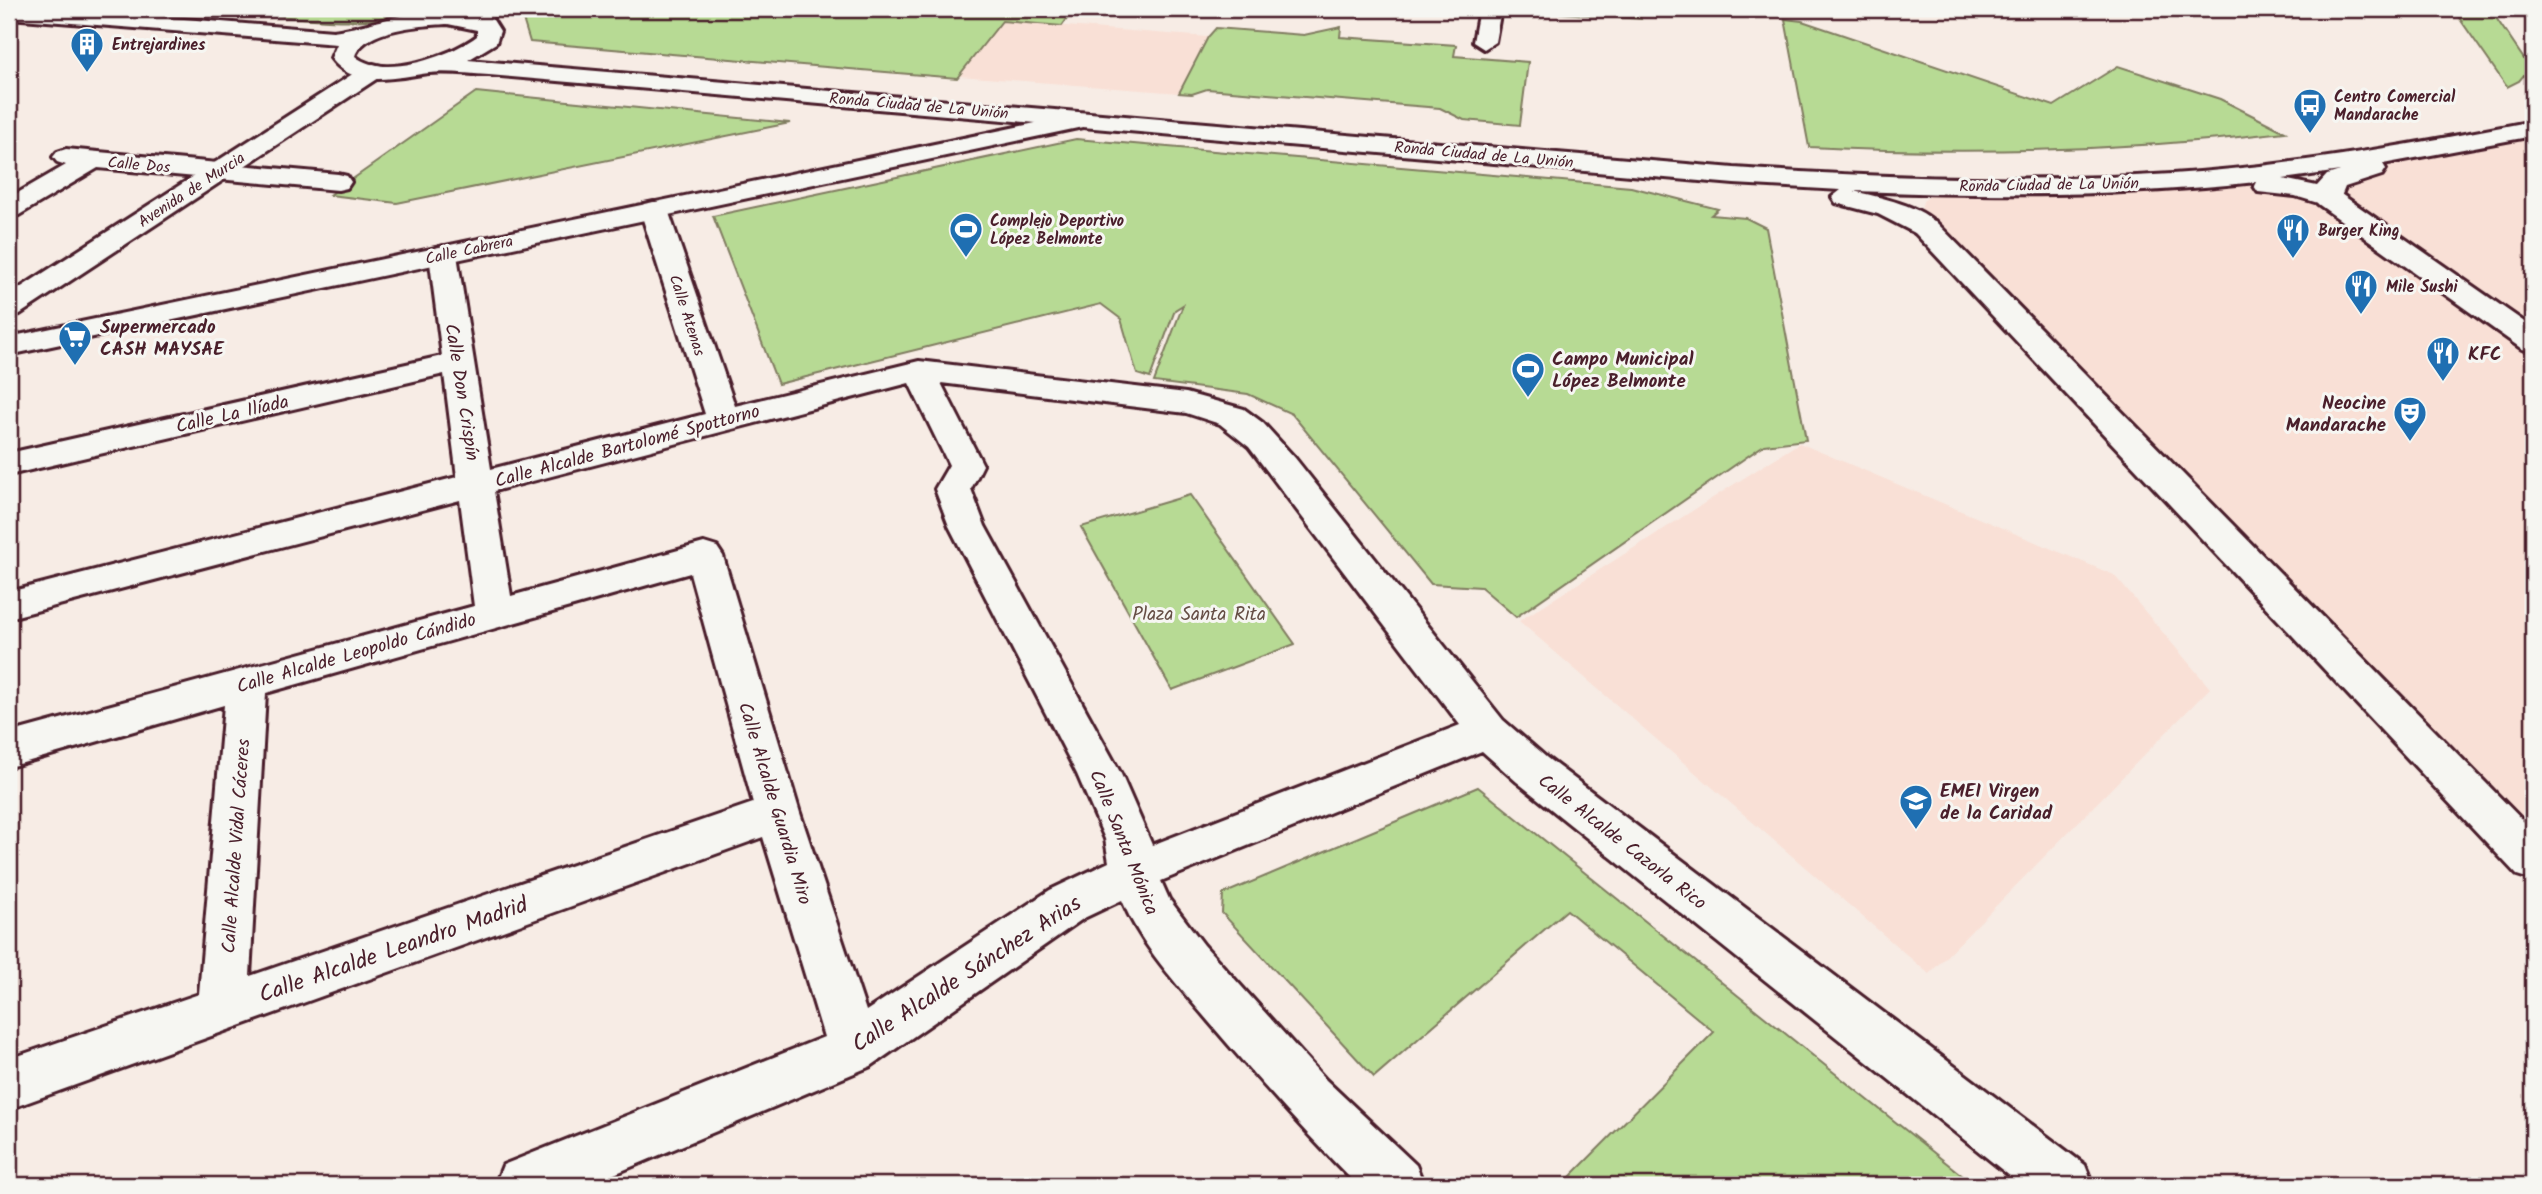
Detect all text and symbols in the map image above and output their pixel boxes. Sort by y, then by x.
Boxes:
building icon: Entrejardines [68,25,106,74]
place label: Entrejardines [112,33,206,58]
place label: Centro Comercial Mandarache [2334,85,2456,128]
street label: Ronda Ciudad de La Unión [828,86,1010,127]
bus stop icon: Centro Comercial Mandarache [2291,86,2329,135]
street label: Ronda Ciudad de La Unión [1393,135,1575,176]
street label: Avenida de Murcia [133,146,250,234]
street label: Calle Dos [106,150,171,181]
street label: Ronda Ciudad de La Unión [1959,171,2139,200]
place label: Complejo Deportivo López Belmonte [990,209,1124,252]
sports icon: Complejo Deportivo López Belmonte [947,210,985,259]
restaurant icon: Burger King [2274,211,2312,260]
place label: Burger King [2318,219,2399,244]
street label: Calle Cabrera [423,229,516,272]
restaurant icon: Mile Sushi [2342,267,2380,316]
street label: Calle Atenas [662,271,712,360]
place label: Mile Sushi [2386,275,2459,300]
place label: Supermercado CASH MAYSAE [100,313,225,365]
supermarket icon: Supermercado CASH MAYSAE [56,318,94,367]
street label: Calle Don Crispín [435,322,487,463]
restaurant icon: KFC [2424,334,2462,383]
place label: KFC [2468,340,2501,370]
place label: Campo Municipal López Belmonte [1552,345,1694,397]
sports icon: Campo Municipal López Belmonte [1509,350,1547,399]
street label: Calle La Ilíada [173,387,292,443]
place label: Neocine Mandarache [2286,389,2386,441]
theatre icon: Neocine Mandarache [2391,394,2429,443]
street label: Calle Alcalde Bartolomé Spottorno [492,397,763,497]
park label: Plaza Santa Rita [1132,600,1266,630]
street label: Calle Alcalde Leopoldo Cándido [233,605,480,702]
street label: Calle Alcalde Guardia Miro [729,699,819,909]
street label: Calle Alcalde Vidal Cáceres [215,738,259,955]
street label: Calle Santa Mónica [1080,766,1166,920]
street label: Calle Alcalde Cazorla Rico [1531,767,1713,918]
place label: EMEI Virgen de la Caridad [1940,777,2053,829]
school or university icon: EMEI Virgen de la Caridad [1897,782,1935,831]
street label: Calle Alcalde Sánchez Arias [845,887,1089,1063]
street label: Calle Alcalde Leandro Madrid [254,888,534,1014]

